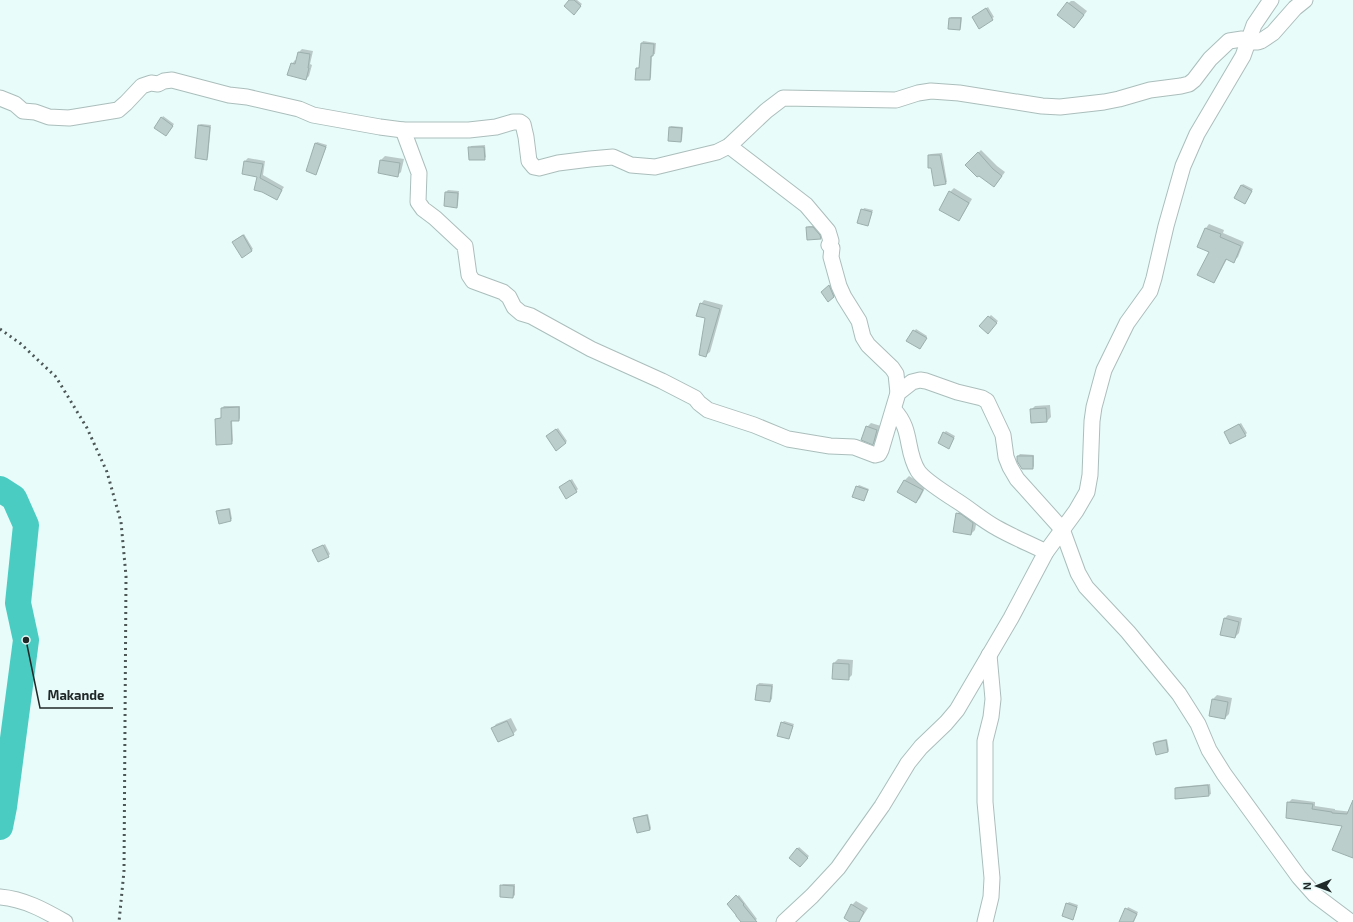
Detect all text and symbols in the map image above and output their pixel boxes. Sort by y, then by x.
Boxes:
callout: Makande [40,683,113,708]
text: Makande [48,687,104,703]
north arrow [1297,866,1337,906]
text: N [1300,882,1313,890]

